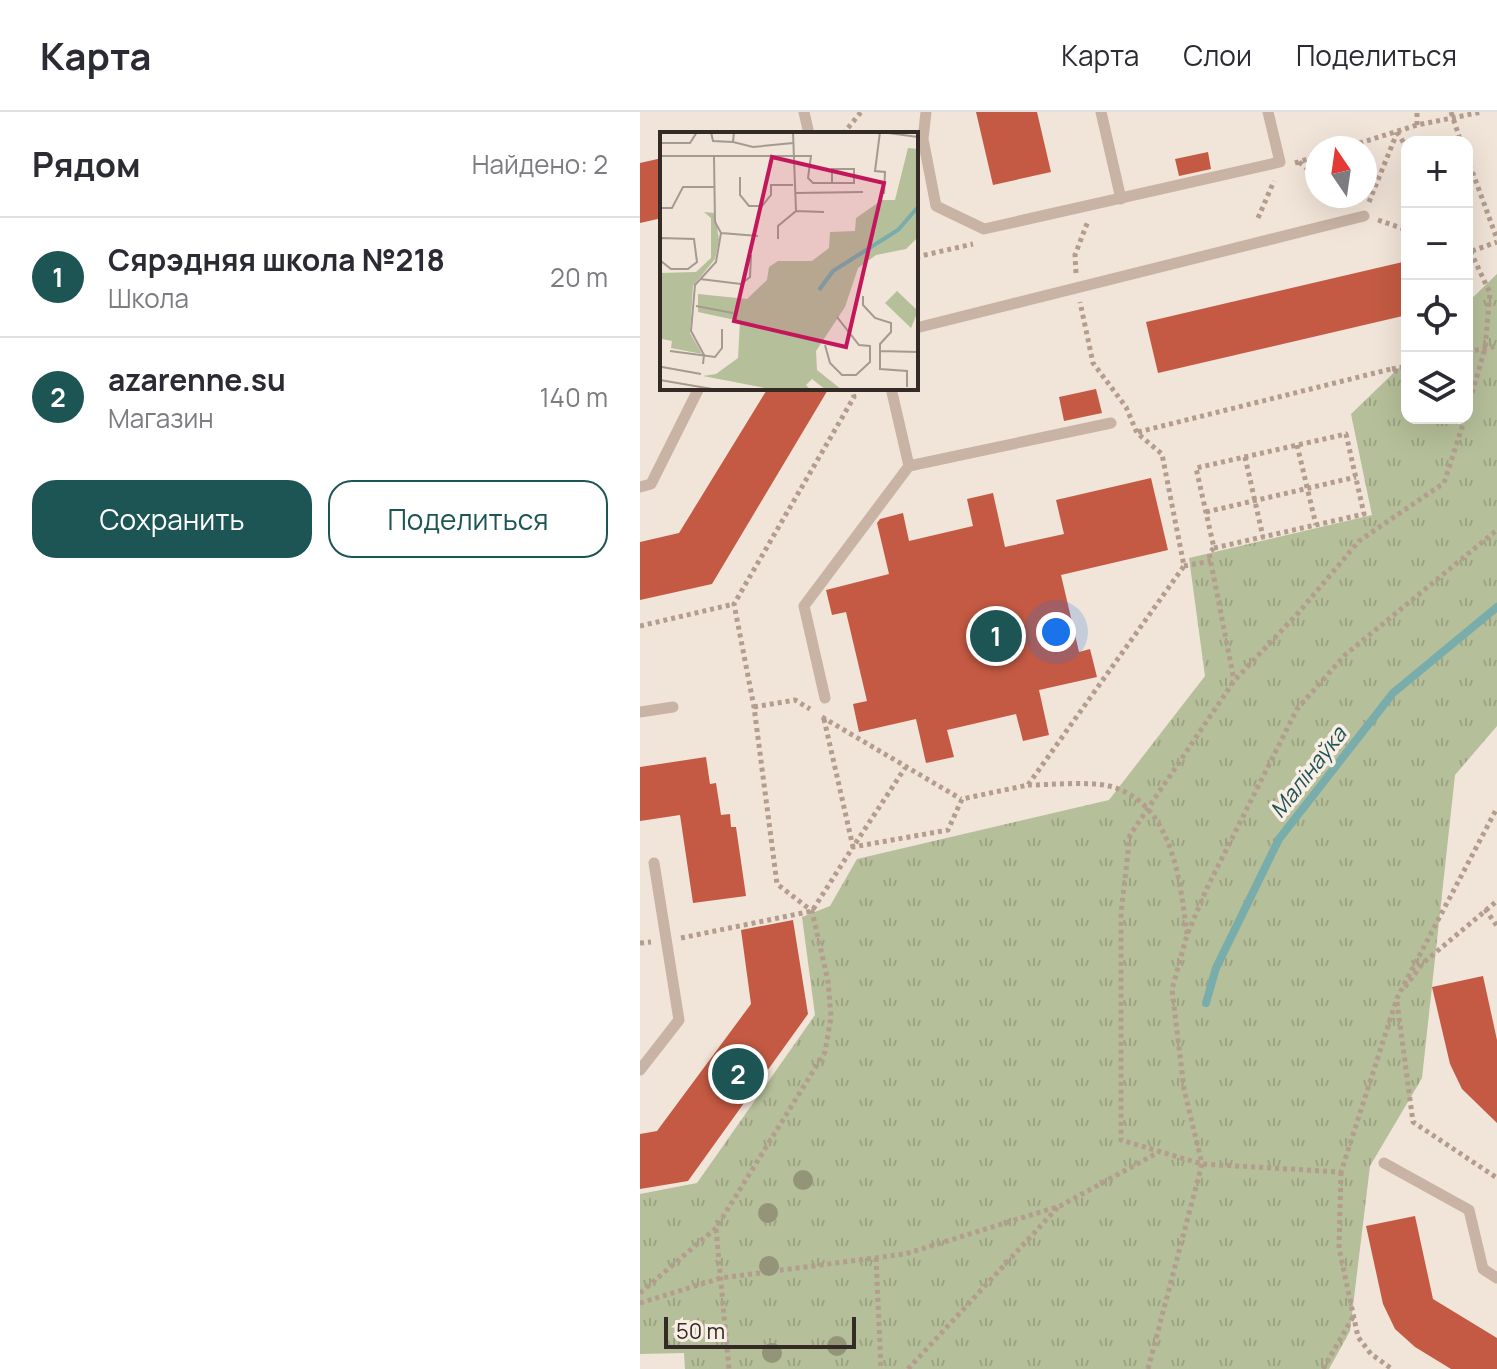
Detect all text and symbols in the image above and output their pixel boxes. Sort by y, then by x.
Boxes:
text: Карта [40,29,152,81]
text: Карта [1061,36,1139,74]
text: Слои [1183,36,1252,74]
text: Поделиться [1296,36,1457,74]
inset map [660,132,918,390]
north arrow [1305,136,1377,208]
map controls [1401,136,1473,424]
button: + [1401,136,1473,208]
text: Рядом [32,141,141,187]
text: Найдено: 2 [472,146,608,182]
button: − [1401,208,1473,280]
text: Сярэдняя школа №218 [108,239,445,280]
text: 1 [52,259,64,295]
text: 20 m [550,259,608,295]
text: Школа [108,280,189,316]
button: locate [1401,280,1473,352]
button: layers [1401,352,1473,424]
text: azarenne.su [108,359,286,400]
text: 2 [50,379,66,415]
text: 140 m [539,379,608,415]
text: Магазин [108,400,214,436]
button: Сохранить [32,480,312,558]
button: Поделиться [328,480,608,558]
pin: 1 [970,606,1022,666]
your location [1036,612,1076,652]
water label: Малінаўка [1263,719,1354,824]
pin: 2 [712,1044,764,1104]
scale bar [664,1313,856,1349]
text: 50 m [676,1316,725,1346]

